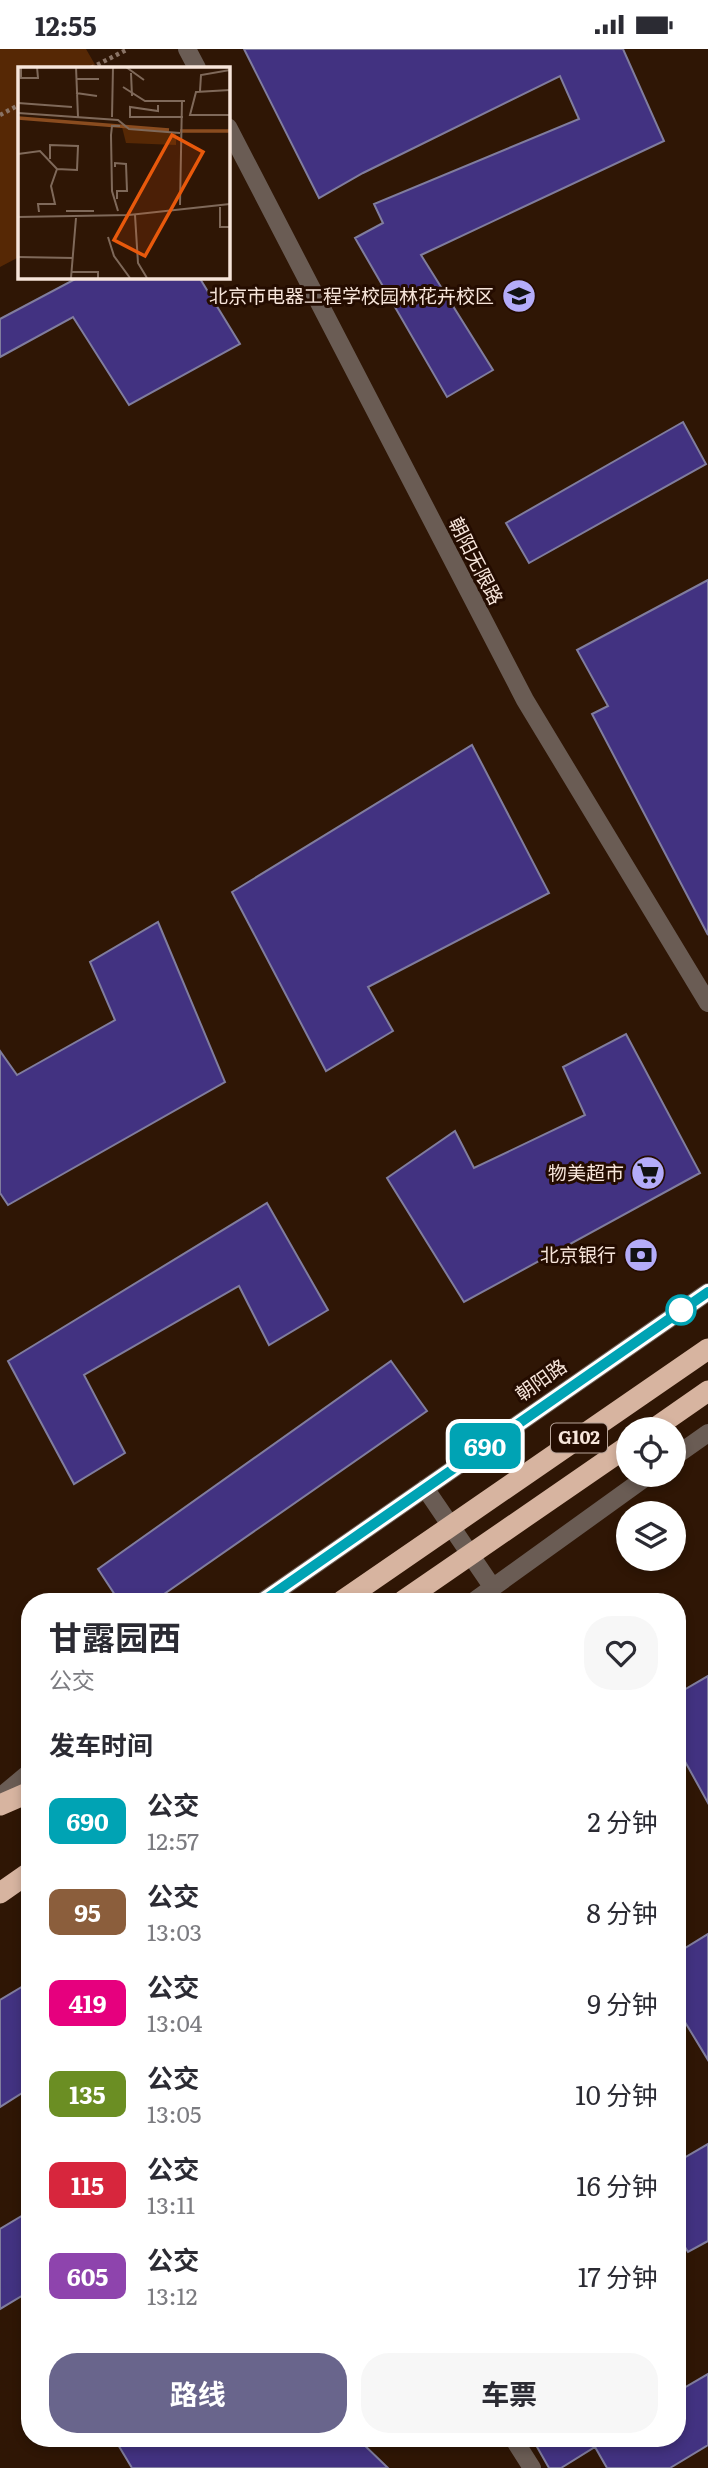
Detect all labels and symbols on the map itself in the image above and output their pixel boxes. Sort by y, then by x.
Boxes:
inset map [18,67,229,278]
school or university icon: 北京市电器工程学校园林花卉校区 [500,277,538,315]
place label: 北京市电器工程学校园林花卉校区 [209,281,494,309]
street label: 朝阳无限路 [443,512,511,609]
supermarket icon: 物美超市 [629,1154,667,1192]
place label: 物美超市 [548,1158,624,1186]
bank icon: 北京银行 [622,1236,660,1274]
place label: 北京银行 [540,1240,616,1268]
unlabelled marker [666,1295,696,1325]
street label: 朝阳路 [509,1351,572,1407]
line badge: 690 [445,1423,525,1469]
road number: G102 [551,1423,607,1453]

